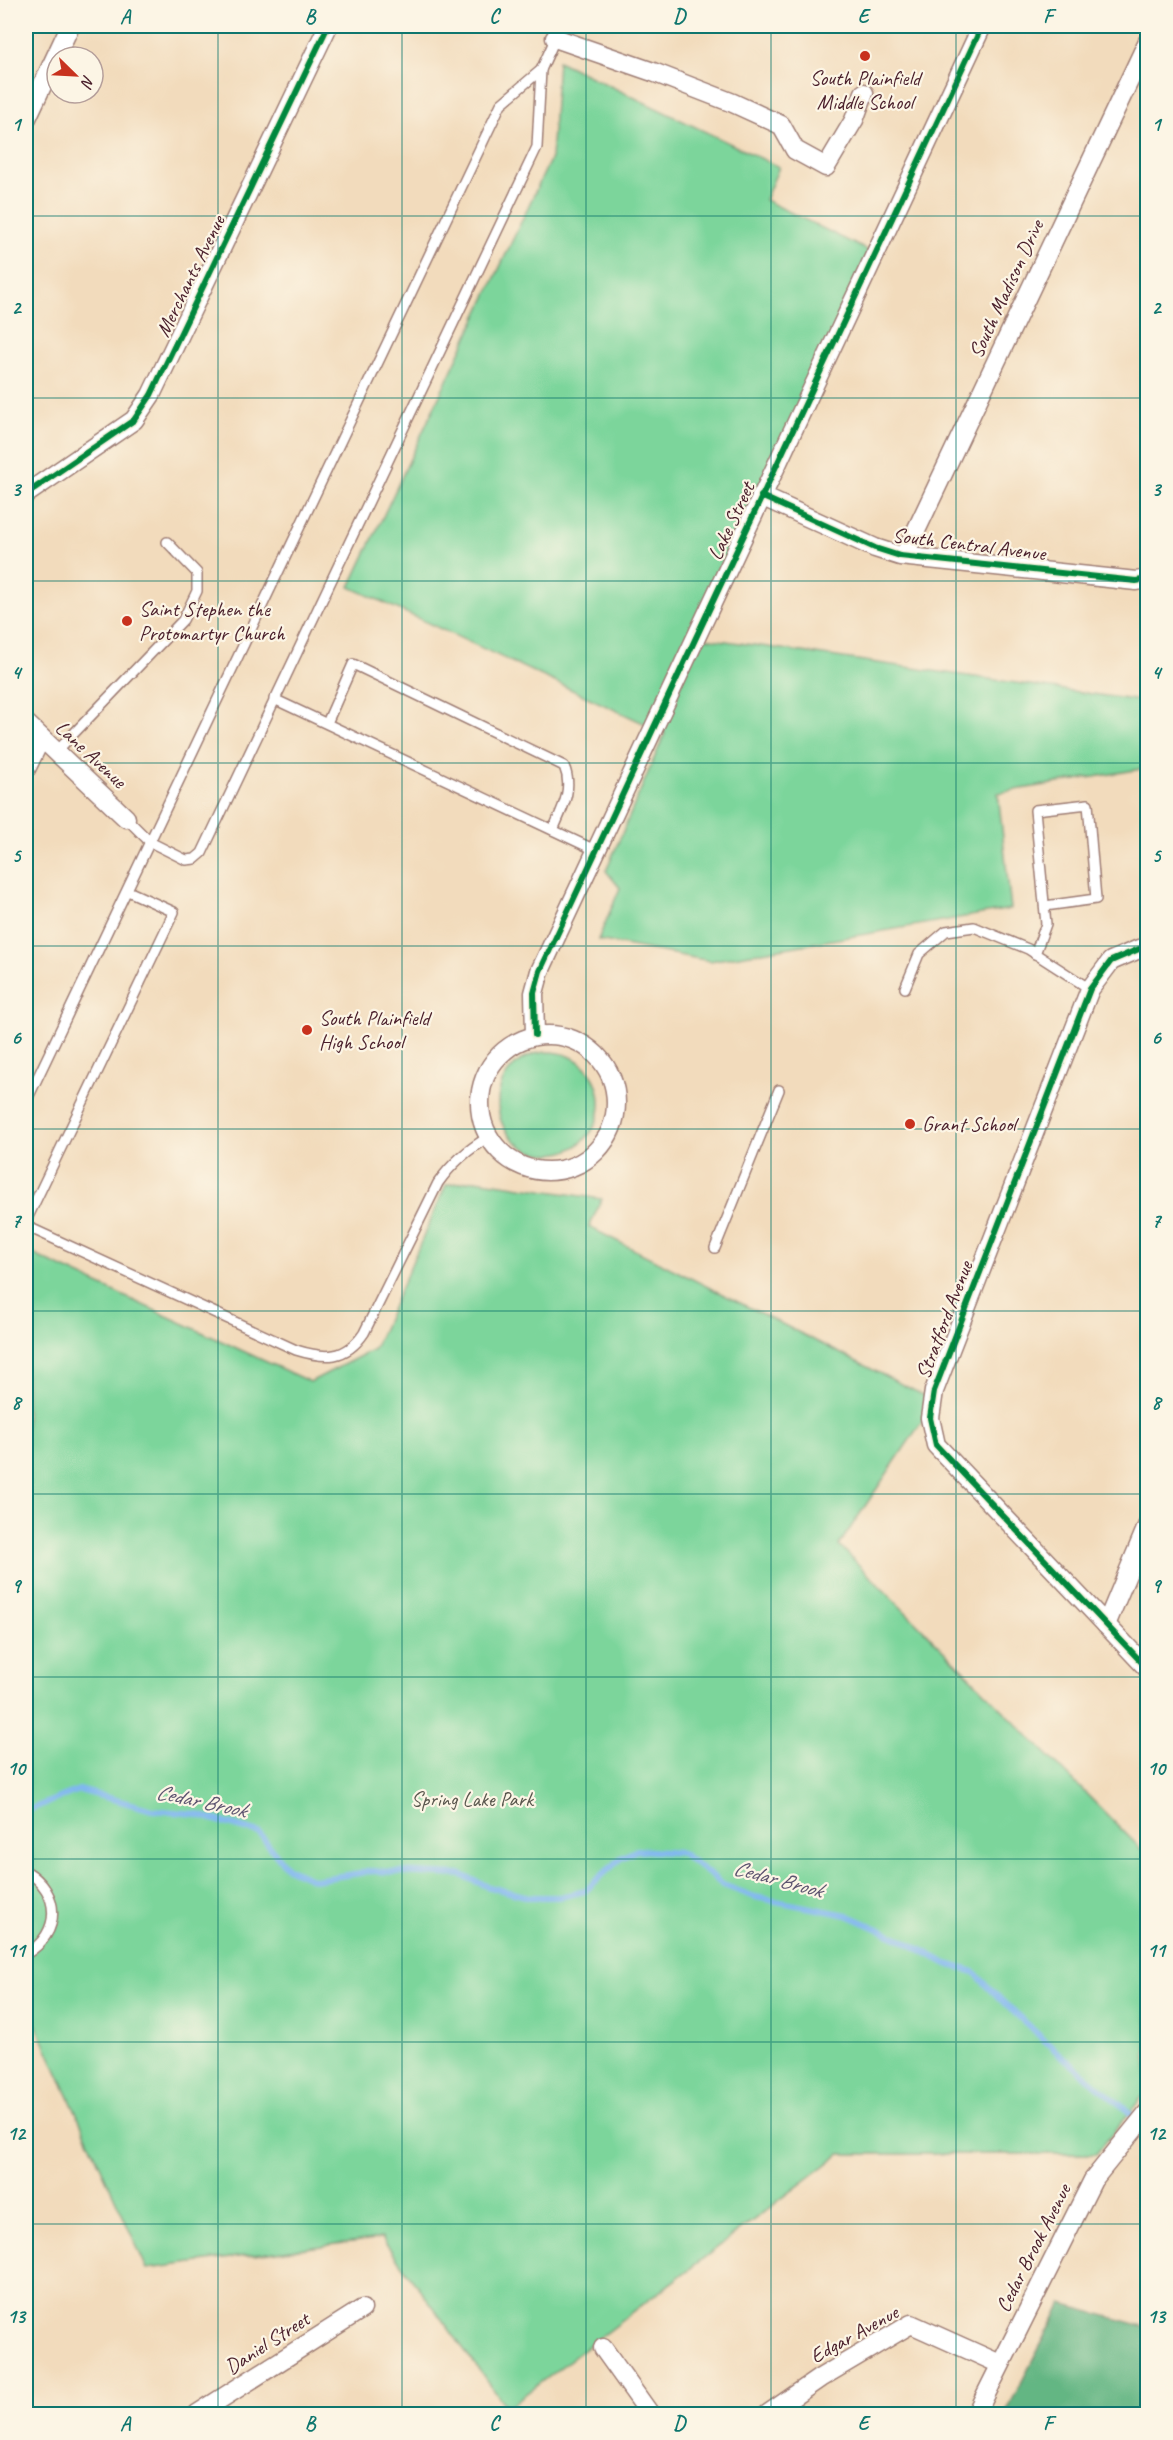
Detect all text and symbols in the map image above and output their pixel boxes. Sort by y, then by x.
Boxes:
text: A [120,4,132,29]
text: B [305,4,317,29]
text: C [489,4,501,29]
text: D [673,4,687,29]
text: E [858,4,872,29]
text: F [1043,4,1057,29]
north arrow [45,45,105,105]
marker: South Plainfield Middle School [858,49,872,63]
place label: South Plainfield Middle School [810,65,923,115]
text: N [75,72,99,92]
text: 1 [12,112,23,137]
text: 1 [1152,112,1163,137]
street label: Merchants Avenue [149,210,231,341]
street label: South Madison Drive [963,214,1050,362]
text: 2 [12,295,23,320]
text: 2 [1152,295,1163,320]
street label: Lake Street [702,476,761,564]
text: 3 [12,477,23,502]
text: 3 [1152,477,1163,502]
street label: South Central Avenue [891,522,1049,567]
place label: Saint Stephen the Protomartyr Church [139,596,286,646]
marker: Saint Stephen the Protomartyr Church [120,614,134,628]
text: 4 [12,660,24,685]
text: 4 [1152,660,1164,685]
street label: Lane Avenue [50,715,133,794]
text: 5 [12,843,23,868]
text: 5 [1152,843,1163,868]
place label: South Plainfield High School [319,1005,432,1055]
marker: South Plainfield High School [300,1023,314,1037]
text: 6 [11,1025,22,1050]
text: 6 [1151,1025,1162,1050]
place label: Grant School [922,1111,1019,1137]
marker: Grant School [903,1117,917,1131]
text: 7 [12,1208,23,1233]
text: 7 [1152,1208,1163,1233]
street label: Stratford Avenue [910,1256,979,1383]
text: 8 [12,1390,24,1415]
text: 8 [1152,1390,1164,1415]
text: 9 [12,1573,23,1598]
text: 9 [1152,1573,1163,1598]
text: 10 [7,1756,27,1781]
text: 10 [1147,1756,1167,1781]
water label: Cedar Brook [154,1778,252,1825]
park label: Spring Lake Park [411,1786,535,1812]
water label: Cedar Brook [730,1854,829,1905]
text: 11 [7,1938,27,1963]
text: 11 [1147,1938,1167,1963]
text: 12 [7,2121,27,2146]
text: 12 [1147,2121,1167,2146]
street label: Cedar Brook Avenue [990,2178,1077,2316]
street label: Edgar Avenue [805,2298,905,2369]
text: 13 [7,2304,27,2329]
text: 13 [1147,2304,1167,2329]
street label: Daniel Street [220,2305,316,2380]
text: A [120,2411,132,2436]
text: B [305,2411,317,2436]
text: C [489,2411,501,2436]
text: D [673,2411,687,2436]
text: E [858,2411,872,2436]
text: F [1043,2411,1057,2436]

